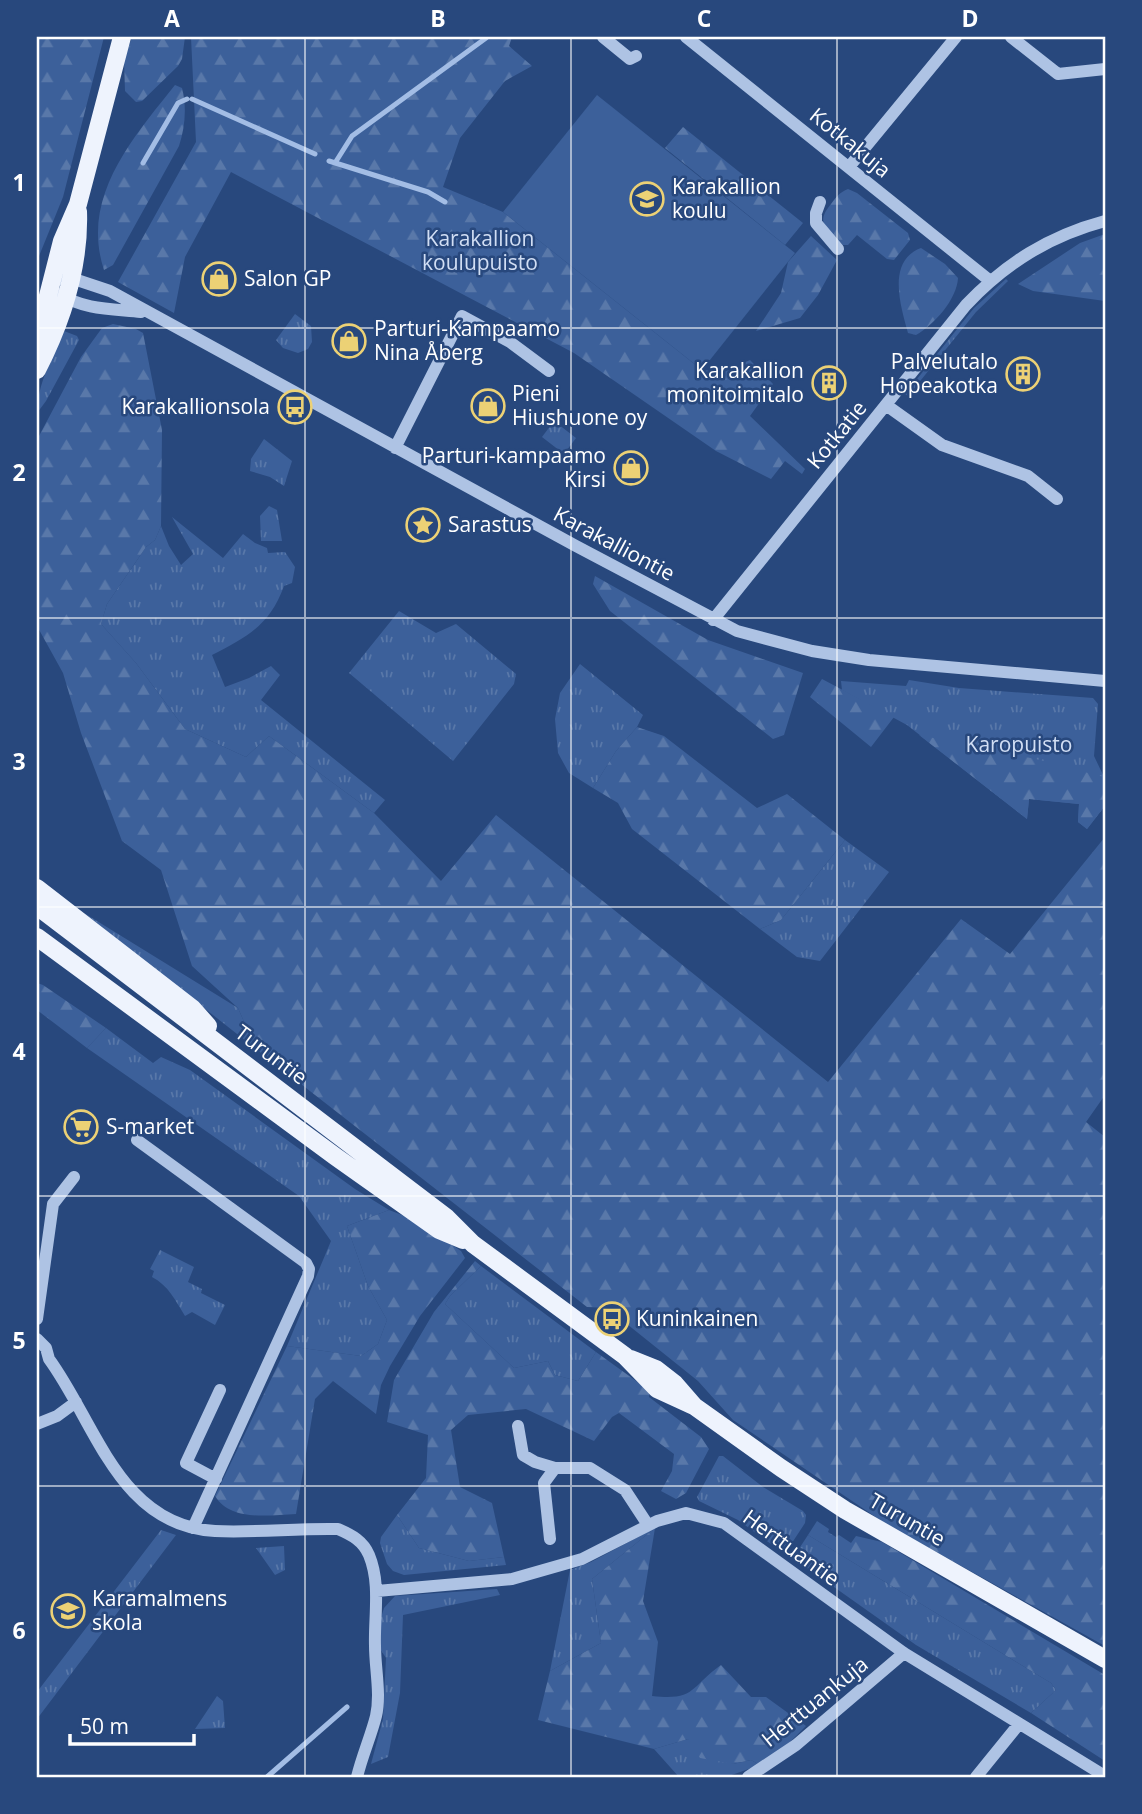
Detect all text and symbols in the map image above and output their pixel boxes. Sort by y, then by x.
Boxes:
text: A [164,2,180,34]
text: B [430,2,446,34]
text: C [697,2,711,34]
text: D [961,2,979,34]
street label: Kotkakuja [804,101,897,183]
text: 1 [12,166,26,198]
place label: Karakallion koulu [672,172,781,224]
school or university icon: Karakallion koulu [628,180,666,218]
park label: Karakallion koulupuisto [422,224,538,276]
shop icon: Salon GP [200,260,238,298]
place label: Salon GP [244,264,331,292]
place label: Parturi-Kampaamo Nina Åberg [374,314,560,366]
shop icon: Parturi-Kampaamo Nina Åberg [330,322,368,360]
place label: Palvelutalo Hopeakotka [880,347,998,399]
building icon: Palvelutalo Hopeakotka [1004,355,1042,393]
place label: Karakallion monitoimitalo [666,356,804,408]
building icon: Karakallion monitoimitalo [810,364,848,402]
place label: Pieni Hiushuone oy [512,379,648,431]
shop icon: Pieni Hiushuone oy [469,387,507,425]
bus stop icon: Karakallionsola [276,388,314,426]
place label: Karakallionsola [121,392,270,420]
street label: Kotkatie [800,394,872,474]
place label: Parturi-kampaamo Kirsi [422,441,606,493]
shop icon: Parturi-kampaamo Kirsi [612,449,650,487]
text: 2 [12,456,26,488]
street label: Karakalliontie [549,499,680,587]
place icon: Sarastus [404,506,442,544]
place label: Sarastus [448,510,532,538]
park label: Karopuisto [966,730,1072,758]
text: 3 [12,745,26,777]
street label: Turuntie [230,1018,313,1090]
text: 4 [12,1035,26,1067]
supermarket icon: S-market [62,1108,100,1146]
place label: S-market [106,1112,194,1140]
bus stop icon: Kuninkainen [593,1300,631,1338]
place label: Kuninkainen [636,1304,758,1332]
text: 5 [12,1324,26,1356]
street label: Turuntie [864,1486,951,1552]
street label: Herttuantie [738,1503,845,1592]
place label: Karamalmens skola [92,1584,227,1636]
school or university icon: Karamalmens skola [49,1592,87,1630]
text: 6 [12,1614,26,1646]
street label: Herttuankuja [755,1650,873,1753]
scale bar [70,1702,194,1746]
text: 50 m [80,1712,129,1740]

